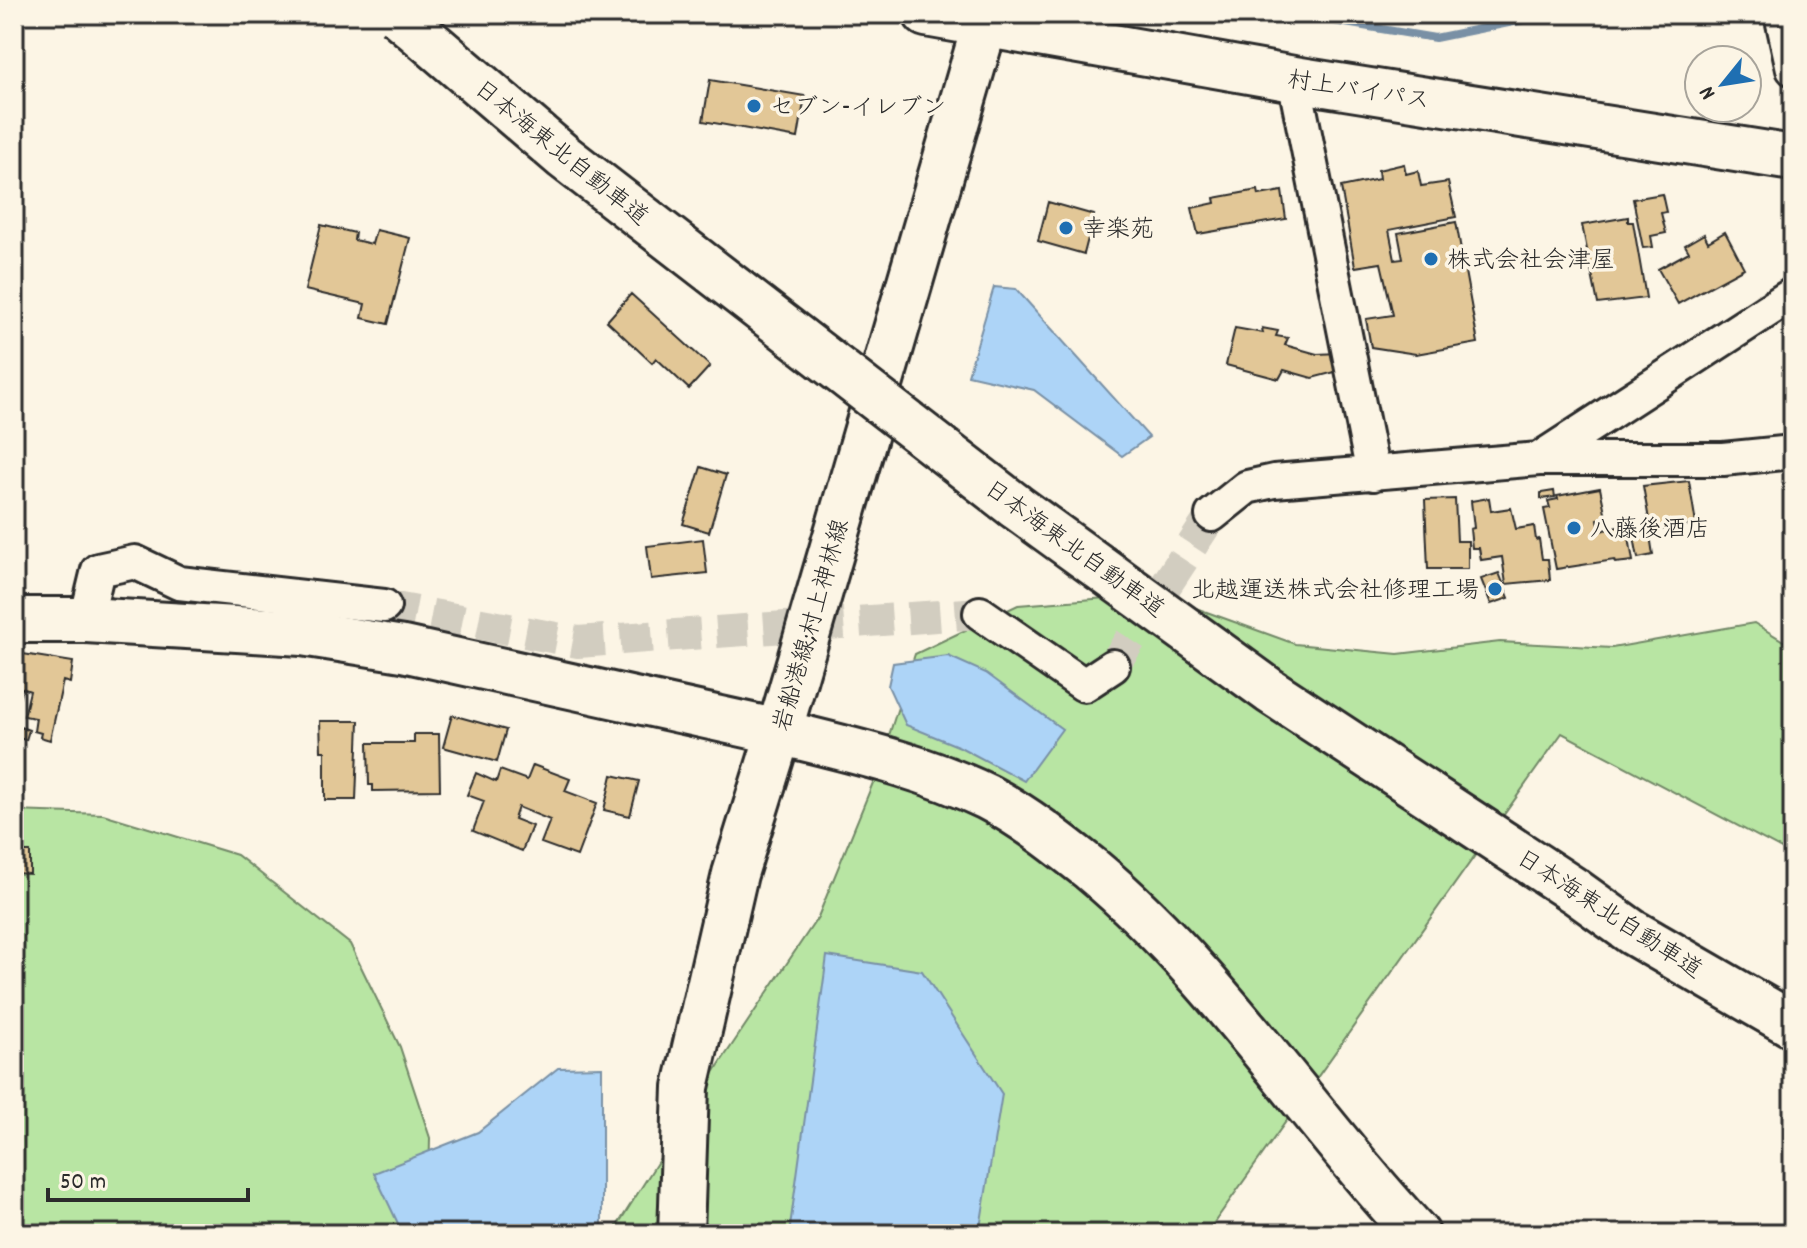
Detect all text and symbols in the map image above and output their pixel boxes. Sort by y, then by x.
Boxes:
north arrow [1683,44,1763,124]
street label: 村上バイパス [1285,64,1432,120]
street label: 日本海東北自動車道 [465,73,655,236]
text: N [1693,80,1725,105]
place label: セブン-イレブン [770,92,946,126]
marker: セブン-イレブン [745,97,763,115]
place label: 幸楽苑 [1082,214,1154,248]
marker: 幸楽苑 [1057,219,1075,237]
place label: 株式会社会津屋 [1447,245,1615,279]
marker: 株式会社会津屋 [1422,250,1440,268]
street label: 日本海東北自動車道 [976,473,1171,628]
place label: 八藤後酒店 [1590,514,1710,548]
street label: 岩船港線;村上神林線 [766,515,860,736]
marker: 八藤後酒店 [1565,519,1583,537]
place label: 北越運送株式会社修理工場 [1191,575,1479,609]
marker: 北越運送株式会社修理工場 [1486,580,1504,598]
street label: 日本海東北自動車道 [1509,842,1708,989]
scale bar [48,1152,248,1202]
text: 50 m [60,1166,106,1200]

